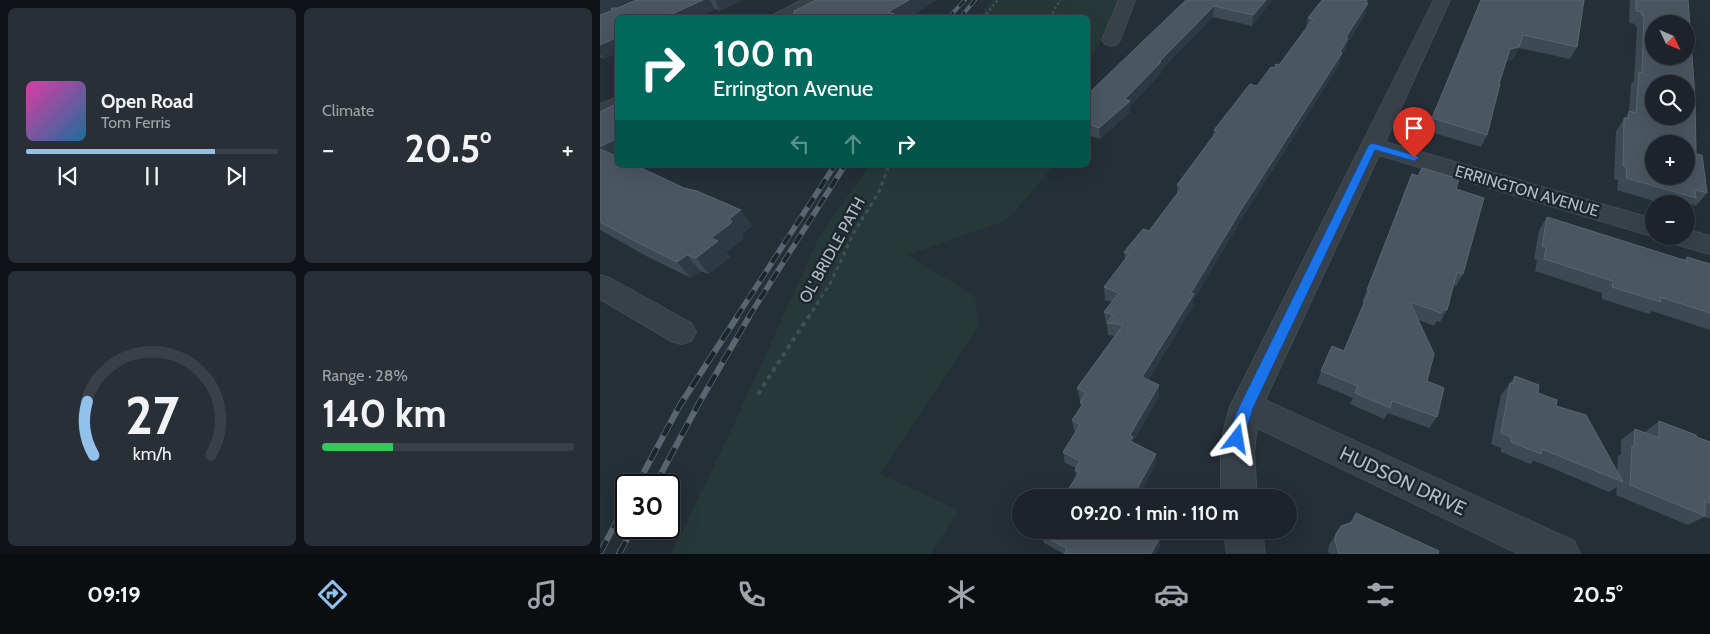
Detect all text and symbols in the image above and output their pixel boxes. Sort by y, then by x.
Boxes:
north arrow [1645,15,1695,65]
map controls [1645,15,1695,245]
text: 100 m [713,32,814,75]
icon: right [630,35,695,100]
text: Errington Avenue [713,75,873,102]
button: search [1645,75,1695,125]
text: Open Road [101,90,193,113]
text: Climate [322,101,374,120]
pin [1393,107,1435,158]
text: Tom Ferris [101,113,171,132]
icon: arrive [1400,114,1428,142]
text: 20.5° [405,125,491,172]
icon: left [786,130,814,158]
icon: ahead [839,130,867,158]
icon: right [892,130,920,158]
text: − [322,132,334,166]
text: + [562,132,574,166]
button: + [1645,135,1695,185]
street label: ERRINGTON AVENUE [1453,161,1601,221]
icon: previous [54,162,82,190]
icon: pause [138,162,166,190]
icon: next [222,162,250,190]
street label: OL' BRIDLE PATH [795,194,869,306]
button: − [1645,195,1695,245]
text: Range · 28% [322,366,408,385]
text: 27 [125,384,179,447]
text: 140 km [322,390,446,437]
position arrow [1210,412,1262,464]
street label: HUDSON DRIVE [1336,442,1470,520]
text: km/h [132,443,172,464]
speed limit sign: 30 [615,474,680,539]
text: 09:20 · 1 min · 110 m [1070,502,1239,525]
icon: directions [315,577,350,612]
icon: music [525,577,560,612]
icon: phone [734,577,769,612]
icon: climate [944,577,979,612]
icon: car [1154,577,1189,612]
icon: filters [1363,577,1398,612]
text: 09:19 [87,581,141,608]
text: 20.5° [1573,581,1623,608]

